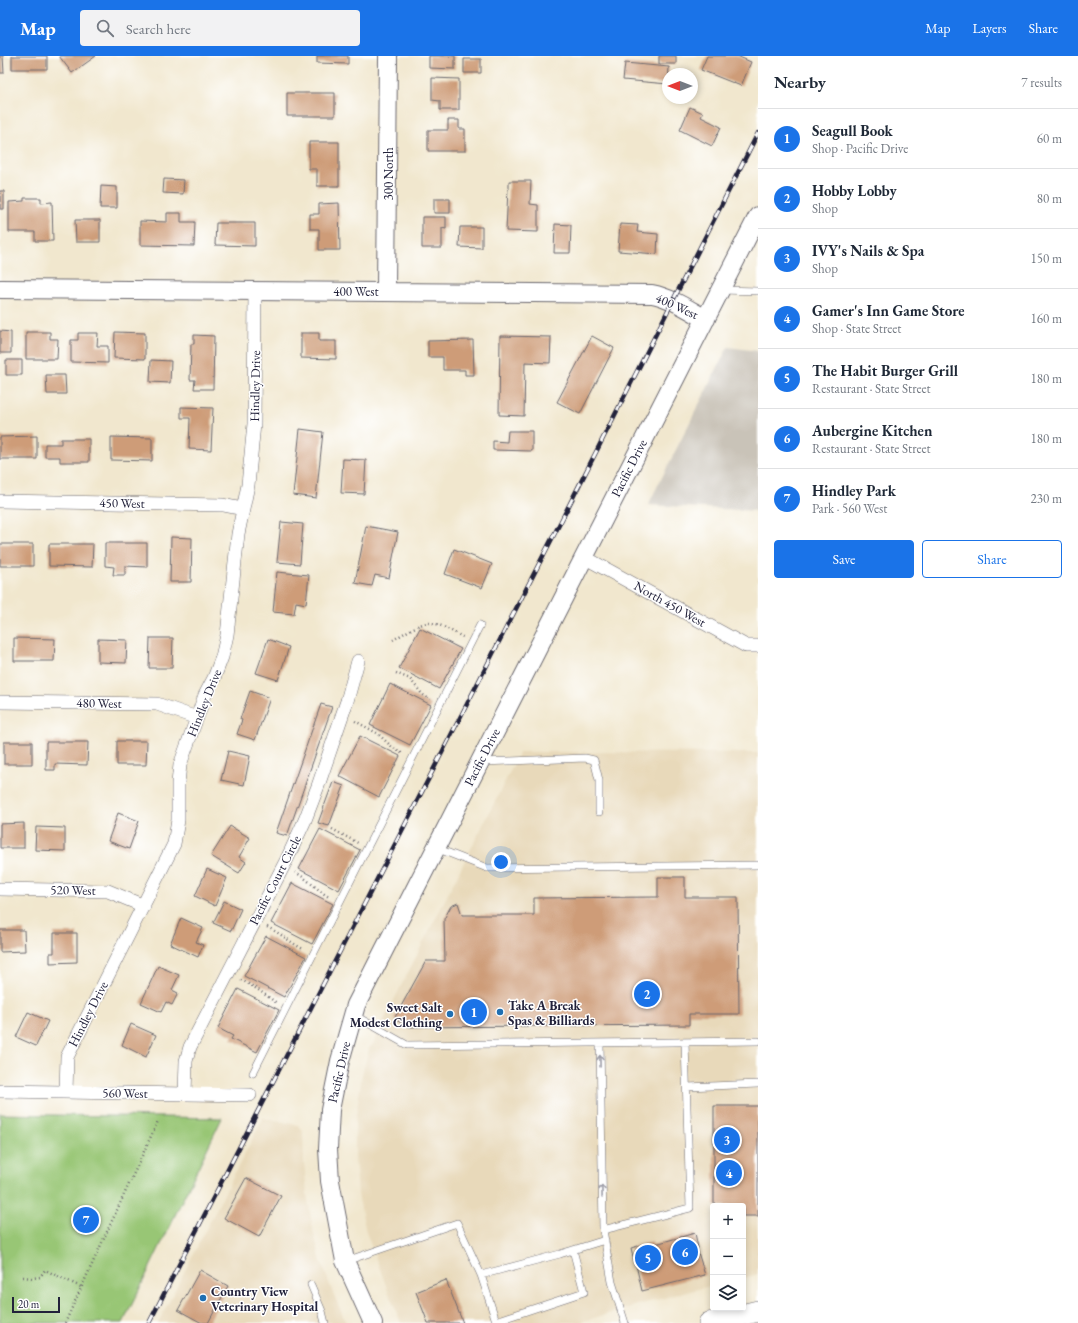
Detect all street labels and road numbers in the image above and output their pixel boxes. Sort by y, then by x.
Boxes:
street label: 300 North [380,147,397,201]
street label: 400 West [333,283,379,300]
street label: 400 West [653,289,701,323]
street label: Hindley Drive [246,350,264,422]
street label: Pacific Drive [607,436,651,500]
street label: 450 West [99,494,145,512]
street label: North 450 West [631,577,709,631]
street label: Hindley Drive [183,667,225,739]
street label: 480 West [76,694,122,712]
street label: Pacific Drive [460,725,504,789]
street label: Pacific Court Circle [245,832,305,928]
street label: 520 West [50,881,96,899]
street label: Hindley Drive [64,978,112,1050]
street label: Pacific Drive [324,1040,354,1104]
street label: 560 West [102,1084,148,1102]

